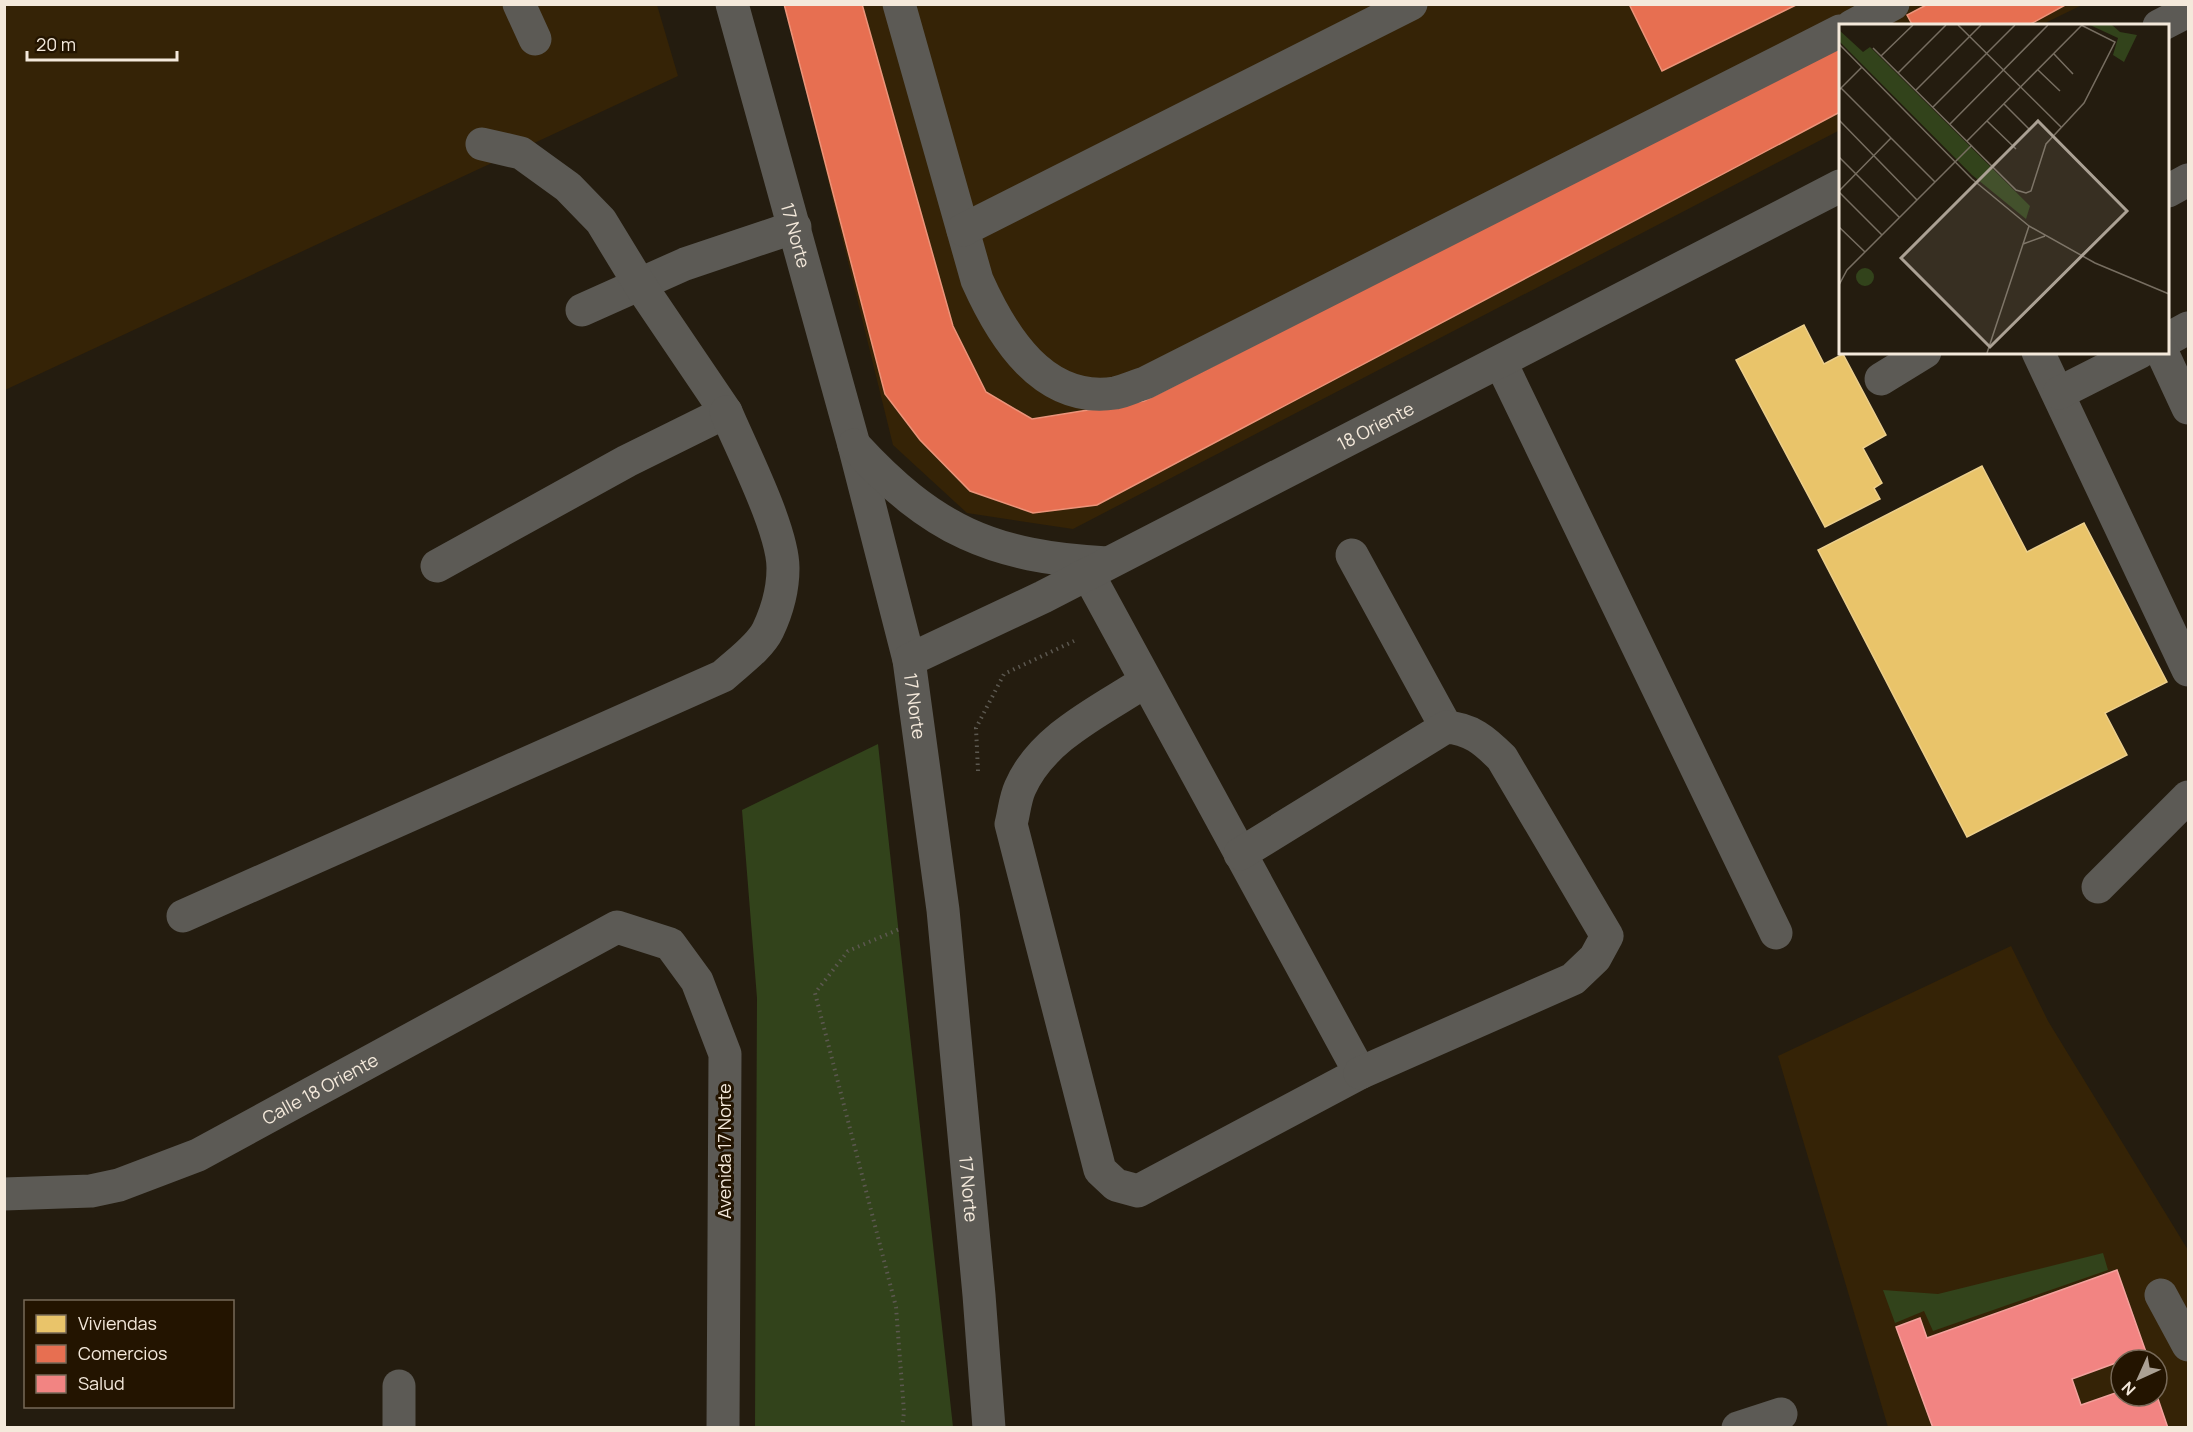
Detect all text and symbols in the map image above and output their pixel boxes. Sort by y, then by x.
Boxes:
scale bar [27,24,177,62]
inset map [1839,24,2169,354]
text: 20 m [36,32,76,56]
street label: 17 Norte [776,200,816,271]
street label: 18 Oriente [1333,396,1418,455]
street label: 17 Norte [899,671,932,741]
street label: Calle 18 Oriente [258,1047,382,1130]
street label: Avenida 17 Norte [712,1083,736,1219]
street label: 17 Norte [954,1155,984,1223]
legend [24,1300,234,1408]
text: Viviendas [78,1311,157,1335]
text: Comercios [78,1341,167,1365]
north arrow [2109,1348,2169,1408]
text: Salud [78,1371,125,1395]
text: N [2117,1377,2140,1400]

